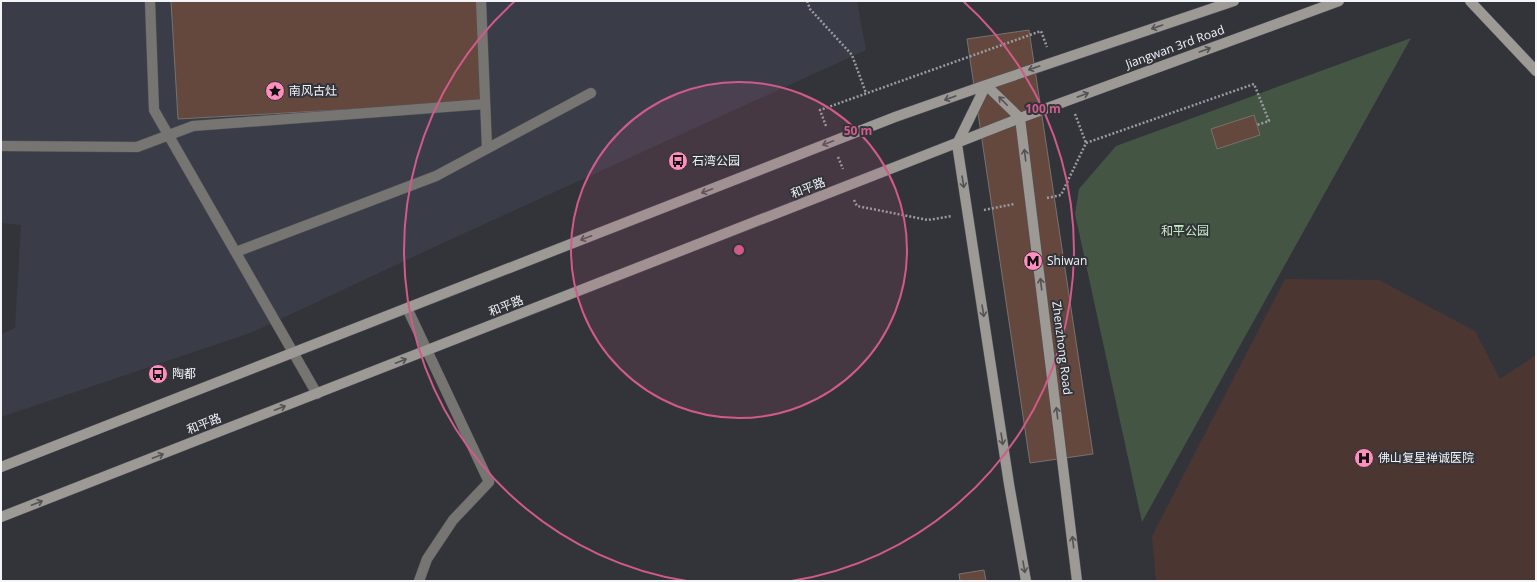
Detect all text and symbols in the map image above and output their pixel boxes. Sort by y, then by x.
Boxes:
street label: Jiangwan 3rd Road [1122,21,1227,73]
one-way arrow [1151,24,1164,31]
one-way arrow [1199,46,1211,54]
one-way arrow [1028,65,1040,73]
place icon: 南风古灶 [264,80,286,102]
place label: 南风古灶 [289,82,337,99]
one-way arrow [1077,91,1089,99]
one-way arrow [944,94,956,102]
one-way arrow [998,96,1008,106]
text: 100 m [1025,100,1061,117]
text: 50 m [844,122,872,139]
one-way arrow [822,140,834,148]
one-way arrow [1021,149,1029,162]
bus stop icon: 石湾公园 [667,150,689,172]
place label: 石湾公园 [692,152,740,169]
street label: 和平路 [788,173,828,202]
one-way arrow [959,175,967,188]
one-way arrow [701,187,713,195]
park label: 和平公园 [1161,222,1209,239]
one-way arrow [580,235,592,243]
centre of rings [732,243,746,257]
metro station icon: Shiwan [1022,250,1044,272]
place label: Shiwan [1047,252,1087,269]
one-way arrow [1037,278,1045,291]
street label: 和平路 [486,291,526,320]
street label: Zhenzhong Road [1048,300,1077,396]
one-way arrow [979,304,987,317]
one-way arrow [394,356,406,364]
bus stop icon: 陶都 [147,363,169,385]
place label: 陶都 [172,365,196,382]
one-way arrow [273,404,285,412]
one-way arrow [1053,407,1060,420]
street label: 和平路 [184,409,224,438]
one-way arrow [998,432,1006,445]
hospital icon: 佛山复星禅诚医院 [1353,447,1375,469]
place label: 佛山复星禅诚医院 [1378,449,1474,466]
one-way arrow [152,451,164,459]
one-way arrow [31,498,43,506]
one-way arrow [1069,536,1076,549]
one-way arrow [1020,560,1028,573]

